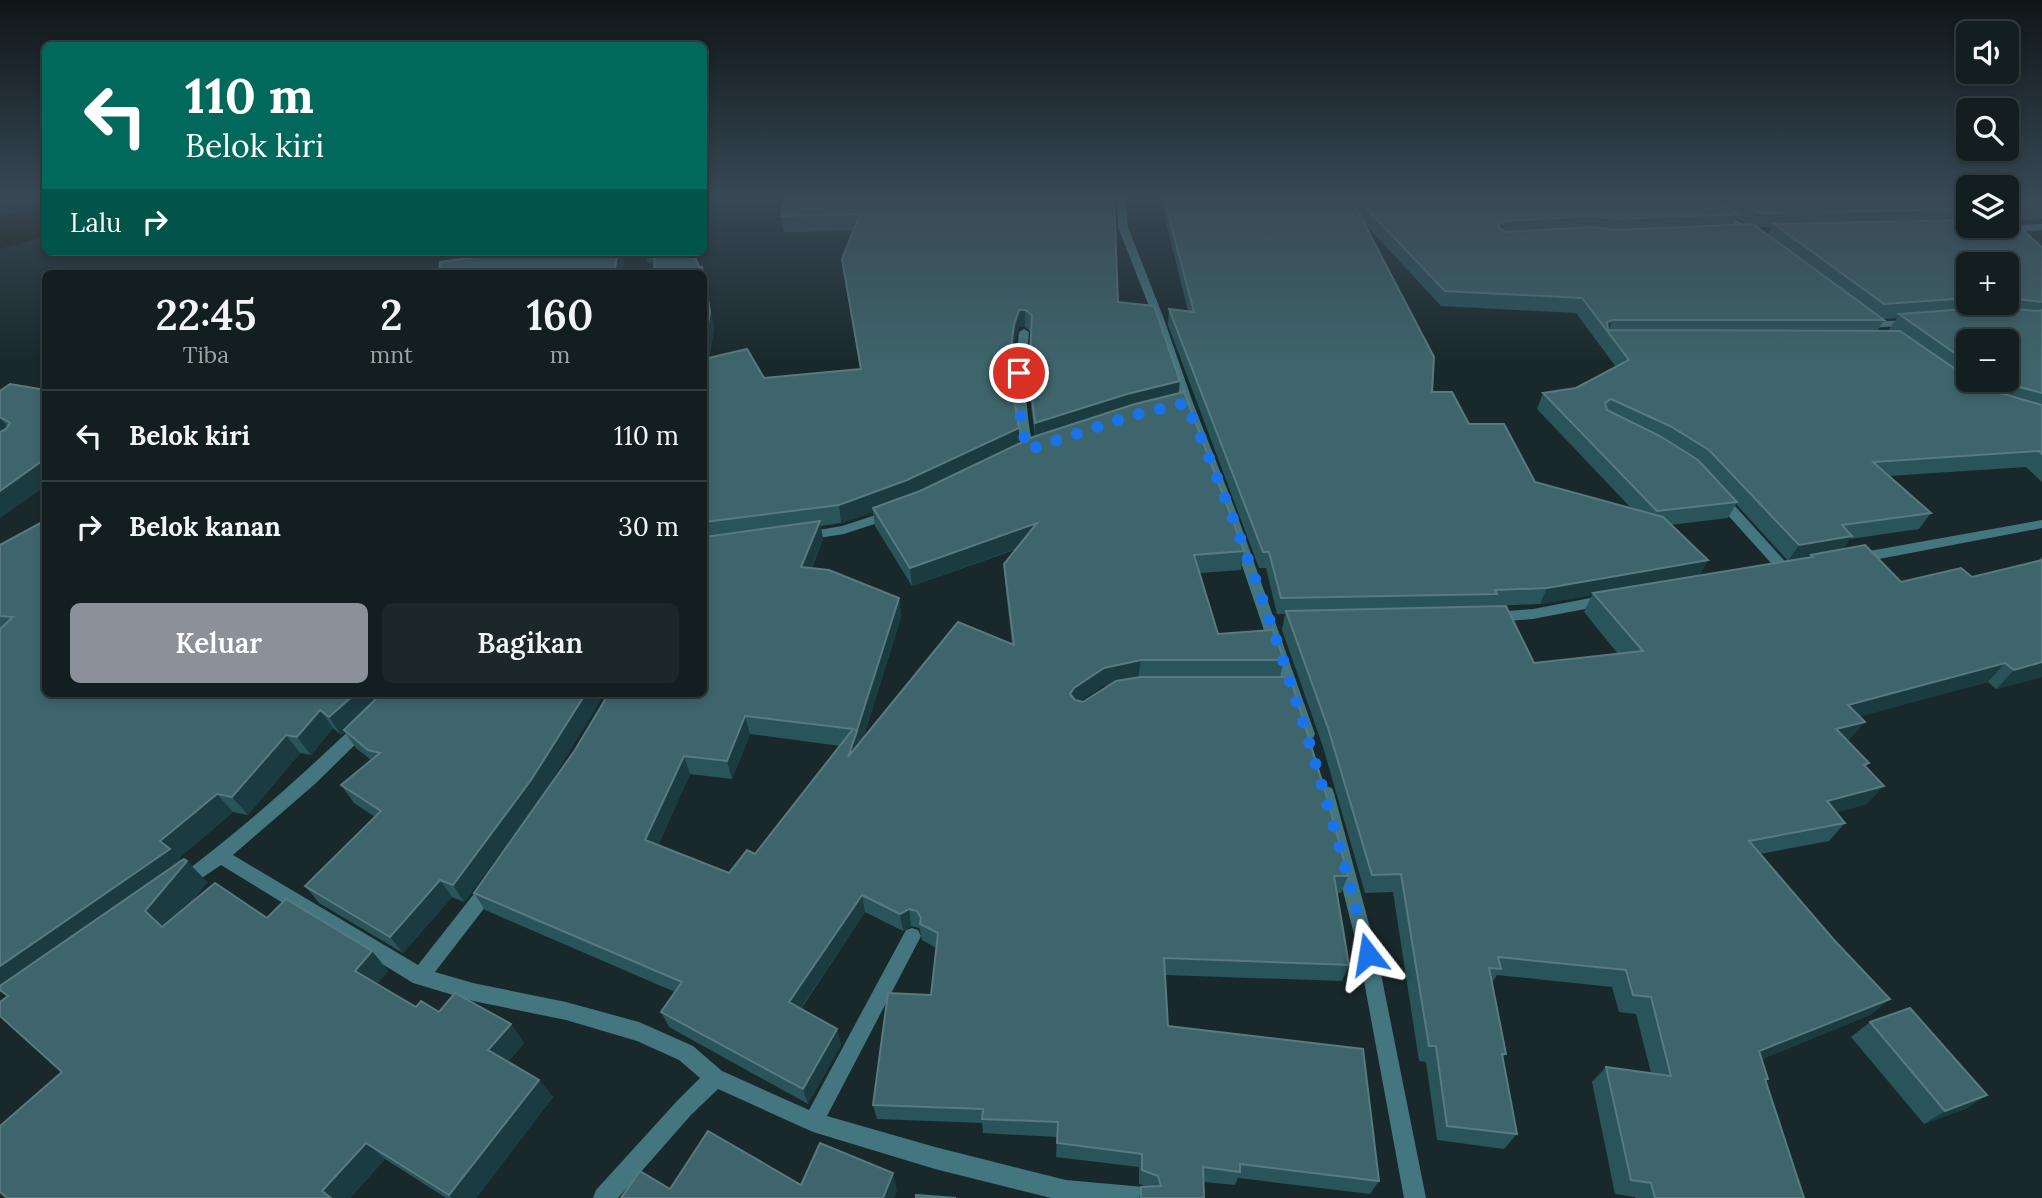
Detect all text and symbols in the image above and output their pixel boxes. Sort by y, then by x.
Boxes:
map controls [1956,21,2019,392]
button: sound [1956,21,2019,84]
text: 110 m [185,64,314,126]
icon: left [70,70,161,161]
button: search [1956,98,2019,161]
text: Belok kiri [185,125,324,166]
button: layers [1956,175,2019,238]
icon: right [136,203,174,241]
text: Lalu [70,206,122,239]
button: + [1956,252,2019,315]
text: 22:45 [155,288,256,342]
text: 2 [380,288,403,342]
text: 160 [526,288,594,342]
button: − [1956,329,2019,392]
text: Tiba [183,340,229,369]
text: mnt [370,340,413,369]
text: m [550,340,570,369]
pin [989,343,1049,403]
icon: arrive [1000,354,1038,392]
icon: left [70,417,108,455]
text: Belok kiri [129,419,250,452]
text: 110 m [614,419,679,452]
icon: right [70,508,108,546]
text: Belok kanan [129,510,281,543]
text: 30 m [618,510,679,543]
button: Keluar [70,603,368,683]
button: Bagikan [382,603,679,683]
position arrow [1331,917,1405,991]

